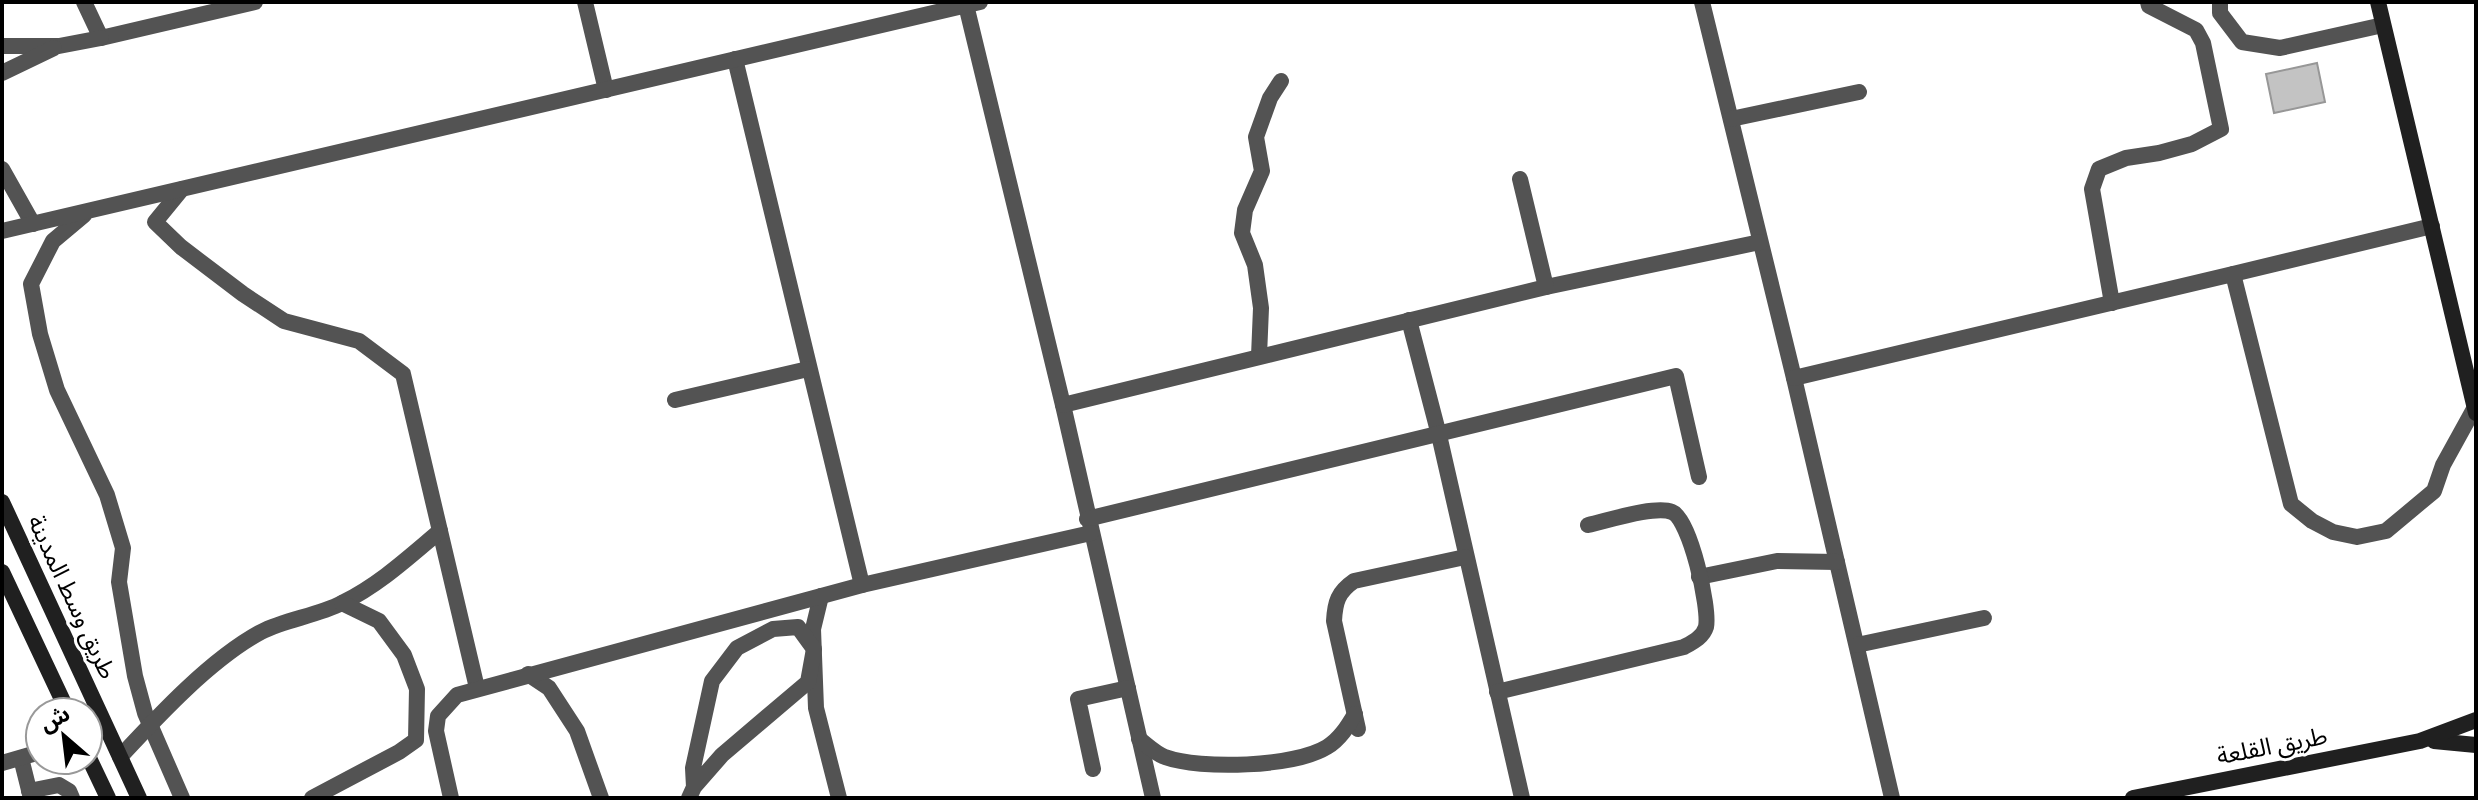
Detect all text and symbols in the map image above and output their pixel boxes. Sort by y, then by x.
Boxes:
street label: طريق وسط المدينة [21,510,123,684]
north arrow [24,696,104,776]
text: ش [35,700,74,738]
street label: طريق القلعة [2214,721,2330,771]

